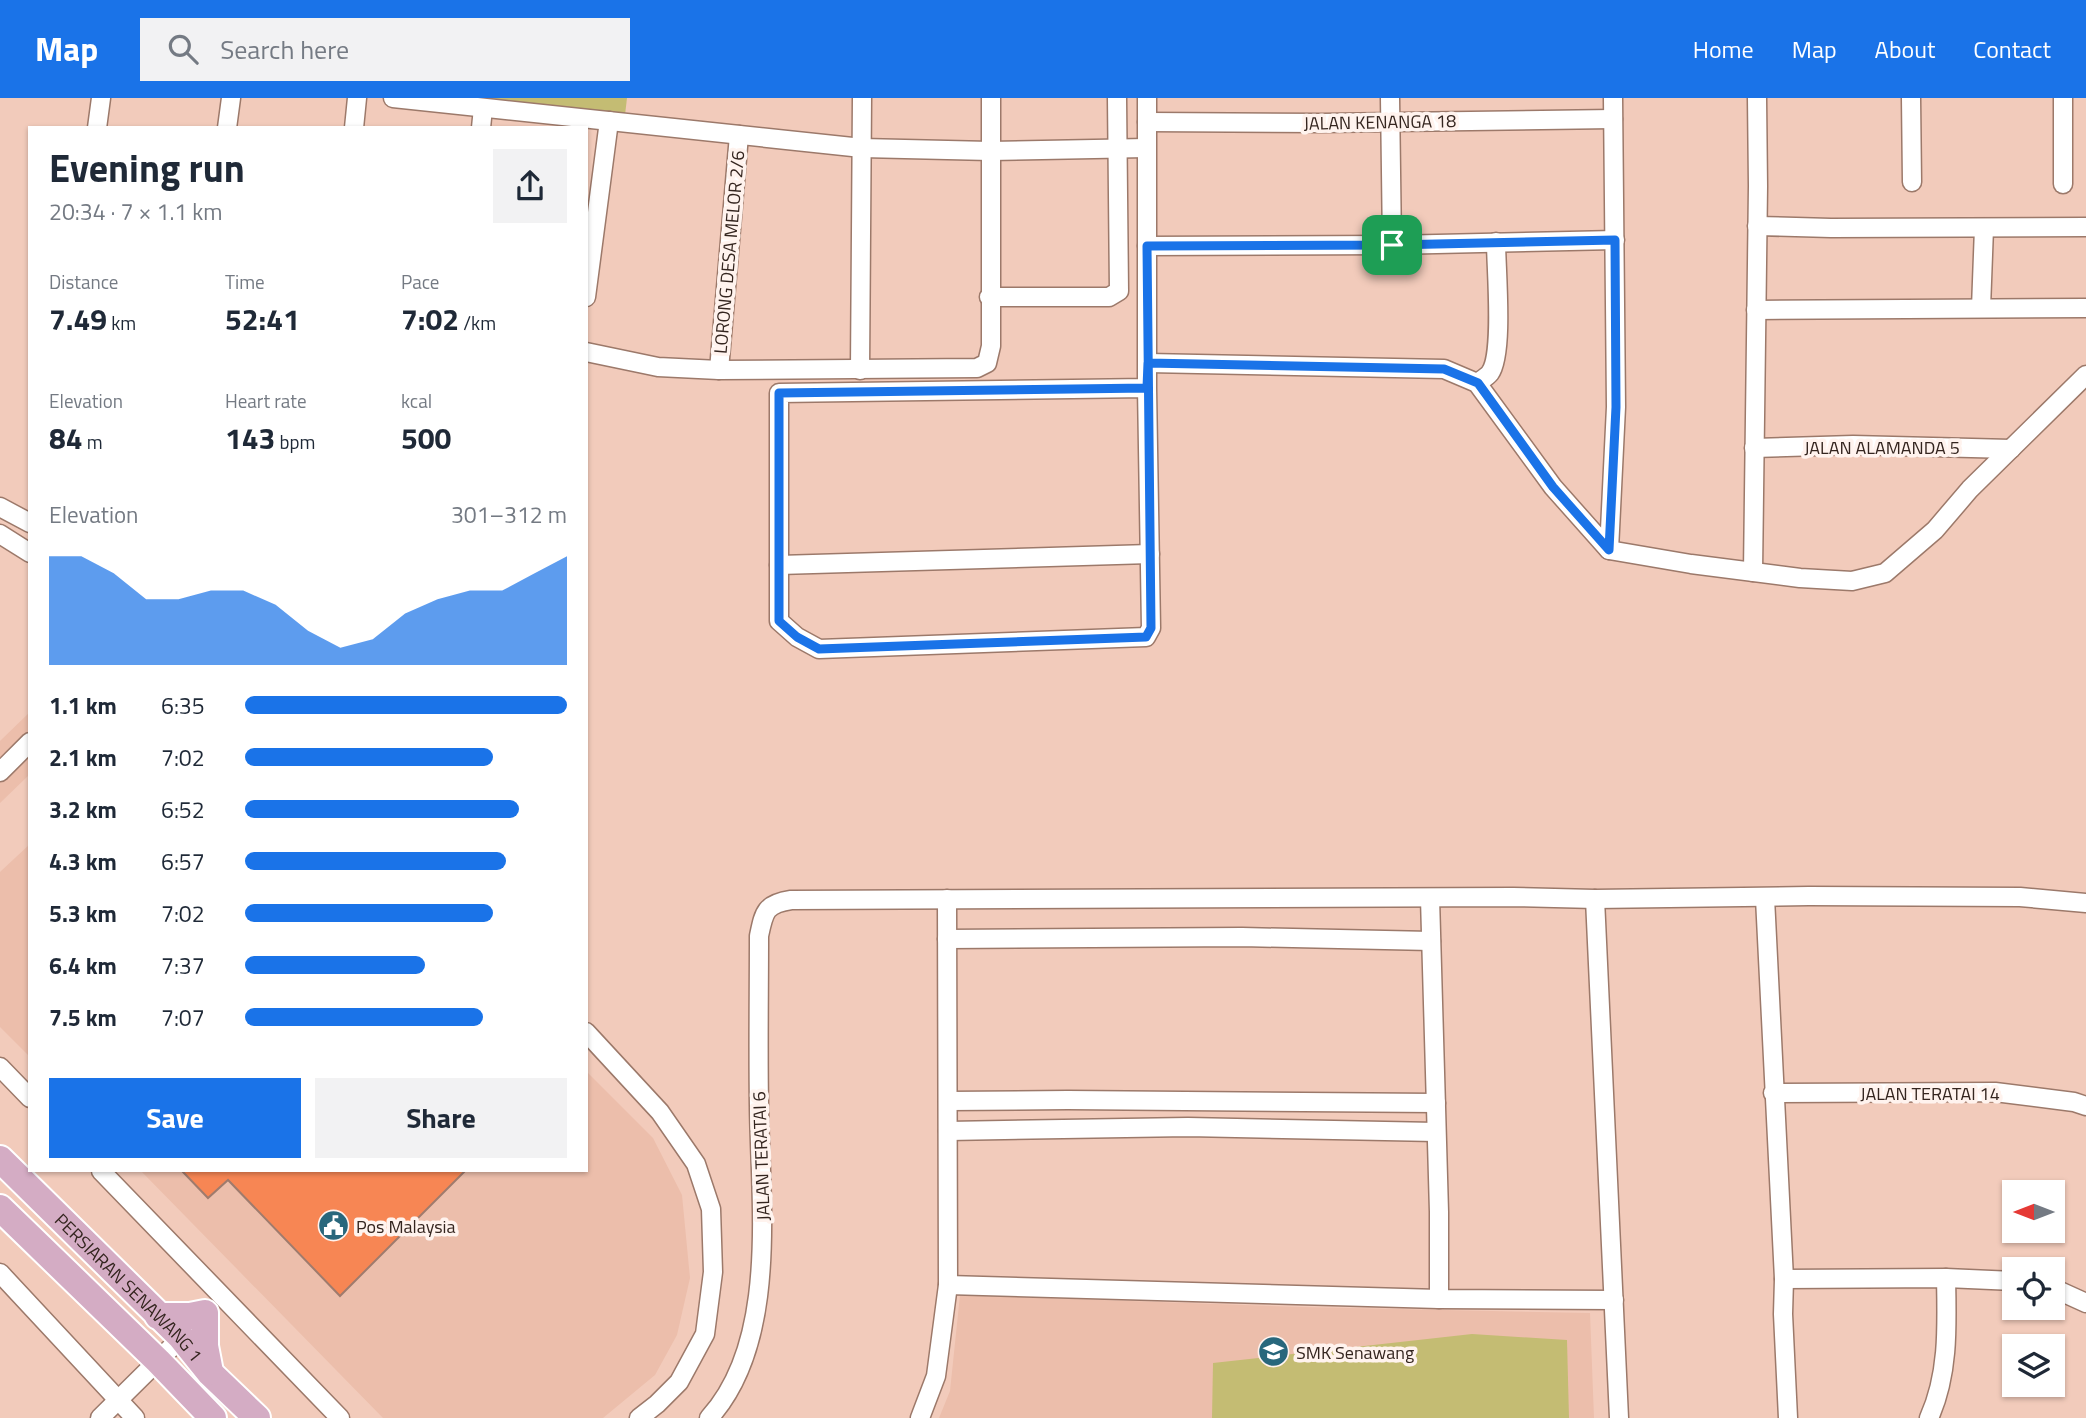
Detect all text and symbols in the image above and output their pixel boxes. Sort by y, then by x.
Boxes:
search box [140,18,630,81]
text: Map [35,24,98,74]
icon: search [164,30,202,68]
text: Search here [220,30,349,69]
text: Home [1693,31,1754,67]
text: Map [1792,31,1837,67]
text: About [1875,31,1935,67]
text: Contact [1973,31,2051,67]
street label: JALAN KENANGA 18 [1303,107,1457,137]
text: Evening run [49,139,245,197]
button: share [493,149,567,223]
street label: LORONG DESA MELOR 2/6 [707,149,751,355]
text: 20:34 · 7 × 1.1 km [49,194,223,229]
pin [1362,215,1422,275]
icon: arrive [1373,226,1411,264]
text: Distance [49,267,118,296]
text: Time [225,267,265,296]
text: Pace [401,267,439,296]
text: 7.49 [49,296,107,342]
text: 52:41 [225,296,300,342]
text: 7:02 [401,296,459,342]
text: km [107,308,136,337]
text: /km [459,308,496,337]
text: Elevation [49,386,123,415]
text: Heart rate [225,386,307,415]
text: kcal [401,386,432,415]
text: 84 [49,415,83,461]
text: 143 [225,415,275,461]
text: 500 [401,415,451,461]
text: m [83,427,103,456]
text: bpm [275,427,315,456]
street label: JALAN ALAMANDA 5 [1804,434,1960,461]
text: Elevation [49,497,138,532]
text: 301–312 m [451,497,567,532]
text: 1.1 km [49,688,117,723]
text: 6:35 [161,688,205,723]
text: 2.1 km [49,740,117,775]
text: 7:02 [161,740,205,775]
text: 3.2 km [49,792,117,827]
text: 6:52 [161,792,205,827]
text: 4.3 km [49,844,117,879]
text: 6:57 [161,844,205,879]
text: 5.3 km [49,896,117,931]
text: 7:02 [161,896,205,931]
text: 6.4 km [49,948,117,983]
text: 7:37 [161,948,205,983]
text: 7.5 km [49,1000,117,1035]
text: 7:07 [161,1000,205,1035]
button: Save [49,1078,301,1158]
button: Share [315,1078,567,1158]
street label: JALAN TERATAI 14 [1860,1080,2000,1107]
street label: JALAN TERATAI 6 [745,1091,777,1221]
north arrow [2002,1180,2065,1242]
map controls [2002,1180,2065,1397]
street label: PERSIARAN SENAWANG 1 [49,1207,209,1368]
public building icon: Pos Malaysia [316,1209,350,1243]
place label: Pos Malaysia [356,1213,456,1240]
button: locate [2002,1257,2065,1320]
button: layers [2002,1334,2065,1397]
school or university icon: SMK Senawang [1256,1335,1290,1369]
place label: SMK Senawang [1296,1339,1414,1366]

